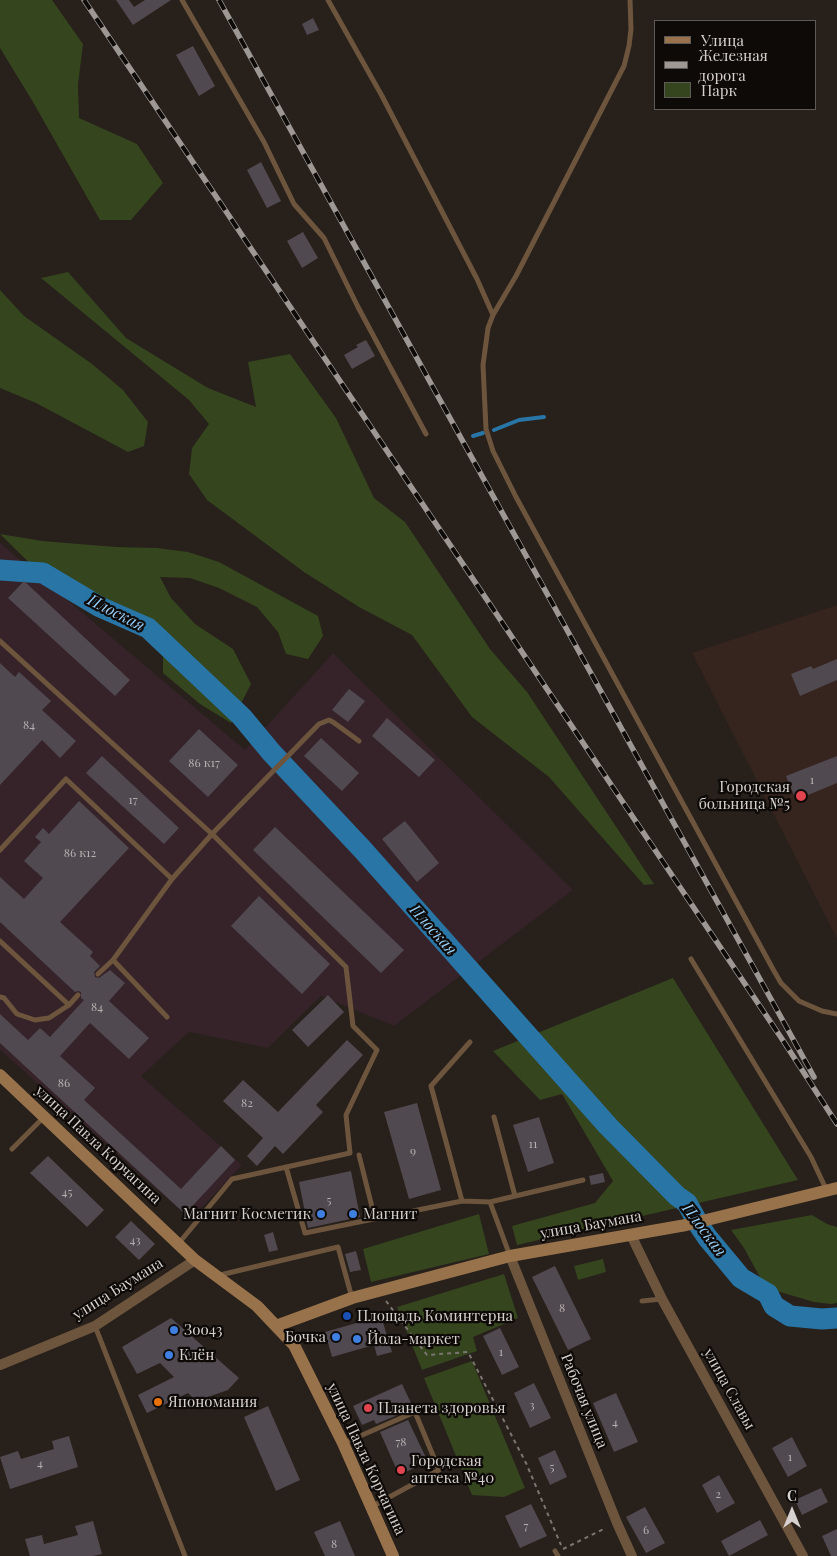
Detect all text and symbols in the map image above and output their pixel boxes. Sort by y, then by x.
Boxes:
legend [654,20,817,110]
text: Улица [701,30,744,50]
text: Железная дорога [698,45,768,85]
text: Парк [701,80,737,100]
water label: Плоская [84,591,148,635]
house number: 84 [23,718,35,732]
house number: 86 к17 [188,756,220,770]
house number: 1 [810,773,814,787]
place label: Городская больница №5 [698,778,790,813]
marker: Городская больница №5 [794,789,808,803]
house number: 17 [128,793,138,807]
house number: 86 к12 [64,846,96,860]
water label: Плоская [405,901,461,959]
house number: 84 [91,1000,103,1014]
house number: 86 [58,1076,70,1090]
street label: улица Павла Корчагина [31,1082,165,1208]
house number: 82 [241,1096,253,1110]
house number: 11 [529,1137,537,1151]
house number: 9 [410,1144,416,1158]
house number: 45 [62,1185,72,1199]
house number: 5 [327,1193,331,1207]
water label: Плоская [678,1200,730,1260]
place label: Магнит Косметик [183,1205,311,1223]
place label: Магнит [363,1205,417,1223]
street label: улица Баумана [539,1207,643,1243]
marker: Магнит Косметик [315,1208,327,1220]
marker: Магнит [347,1208,359,1220]
house number: 43 [129,1233,141,1247]
street label: улица Баумана [70,1254,166,1324]
house number: 8 [559,1301,565,1315]
place label: Площадь Коминтерна [357,1307,513,1325]
marker: Площадь Коминтерна [341,1310,353,1322]
place label: Зоо43 [184,1321,223,1339]
marker: Зоо43 [168,1324,180,1336]
place label: Бочка [285,1328,326,1346]
place label: Йола-маркет [367,1330,460,1348]
marker: Бочка [330,1331,342,1343]
marker: Йола-маркет [351,1333,363,1345]
house number: 1 [499,1345,503,1359]
street label: улица Славы [699,1345,759,1433]
place label: Клён [179,1346,214,1364]
marker: Клён [163,1349,175,1361]
street label: Рабочая улица [557,1351,611,1451]
street label: улица Павла Корчагина [323,1380,409,1538]
place label: Япономания [168,1393,257,1411]
marker: Япономания [152,1396,164,1408]
house number: 3 [529,1398,535,1412]
place label: Планета здоровья [378,1399,506,1417]
marker: Планета здоровья [362,1402,374,1414]
house number: 4 [612,1415,618,1429]
house number: 78 [395,1435,407,1449]
house number: 1 [788,1450,792,1464]
place label: Городская аптека №40 [411,1452,494,1487]
house number: 4 [37,1456,43,1470]
house number: 5 [550,1460,554,1474]
marker: Городская аптека №40 [395,1464,407,1476]
north arrow [767,1486,817,1536]
text: С [787,1486,797,1505]
house number: 2 [715,1487,721,1501]
house number: 7 [524,1519,528,1533]
house number: 6 [643,1523,649,1537]
house number: 8 [331,1537,337,1551]

